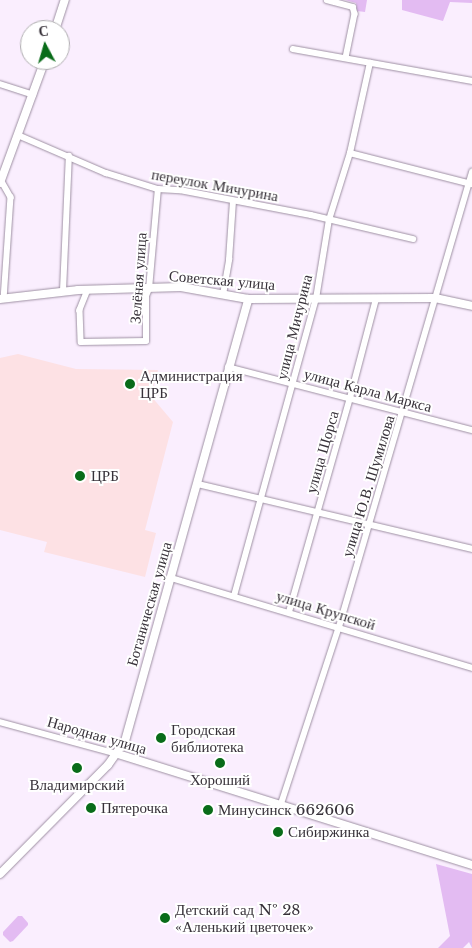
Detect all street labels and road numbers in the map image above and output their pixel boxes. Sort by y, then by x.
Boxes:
street label: переулок Мичурина [150,165,280,205]
street label: Зелёная улица [126,232,150,324]
street label: Советская улица [168,266,276,294]
street label: улица Мичурина [272,272,316,382]
street label: улица Карла Маркса [302,364,434,416]
street label: улица Щорса [302,409,342,495]
street label: улица Ю.В. Шумилова [338,413,398,559]
street label: Ботаническая улица [123,540,175,668]
street label: улица Крупской [274,586,378,634]
street label: Народная улица [45,712,149,758]

